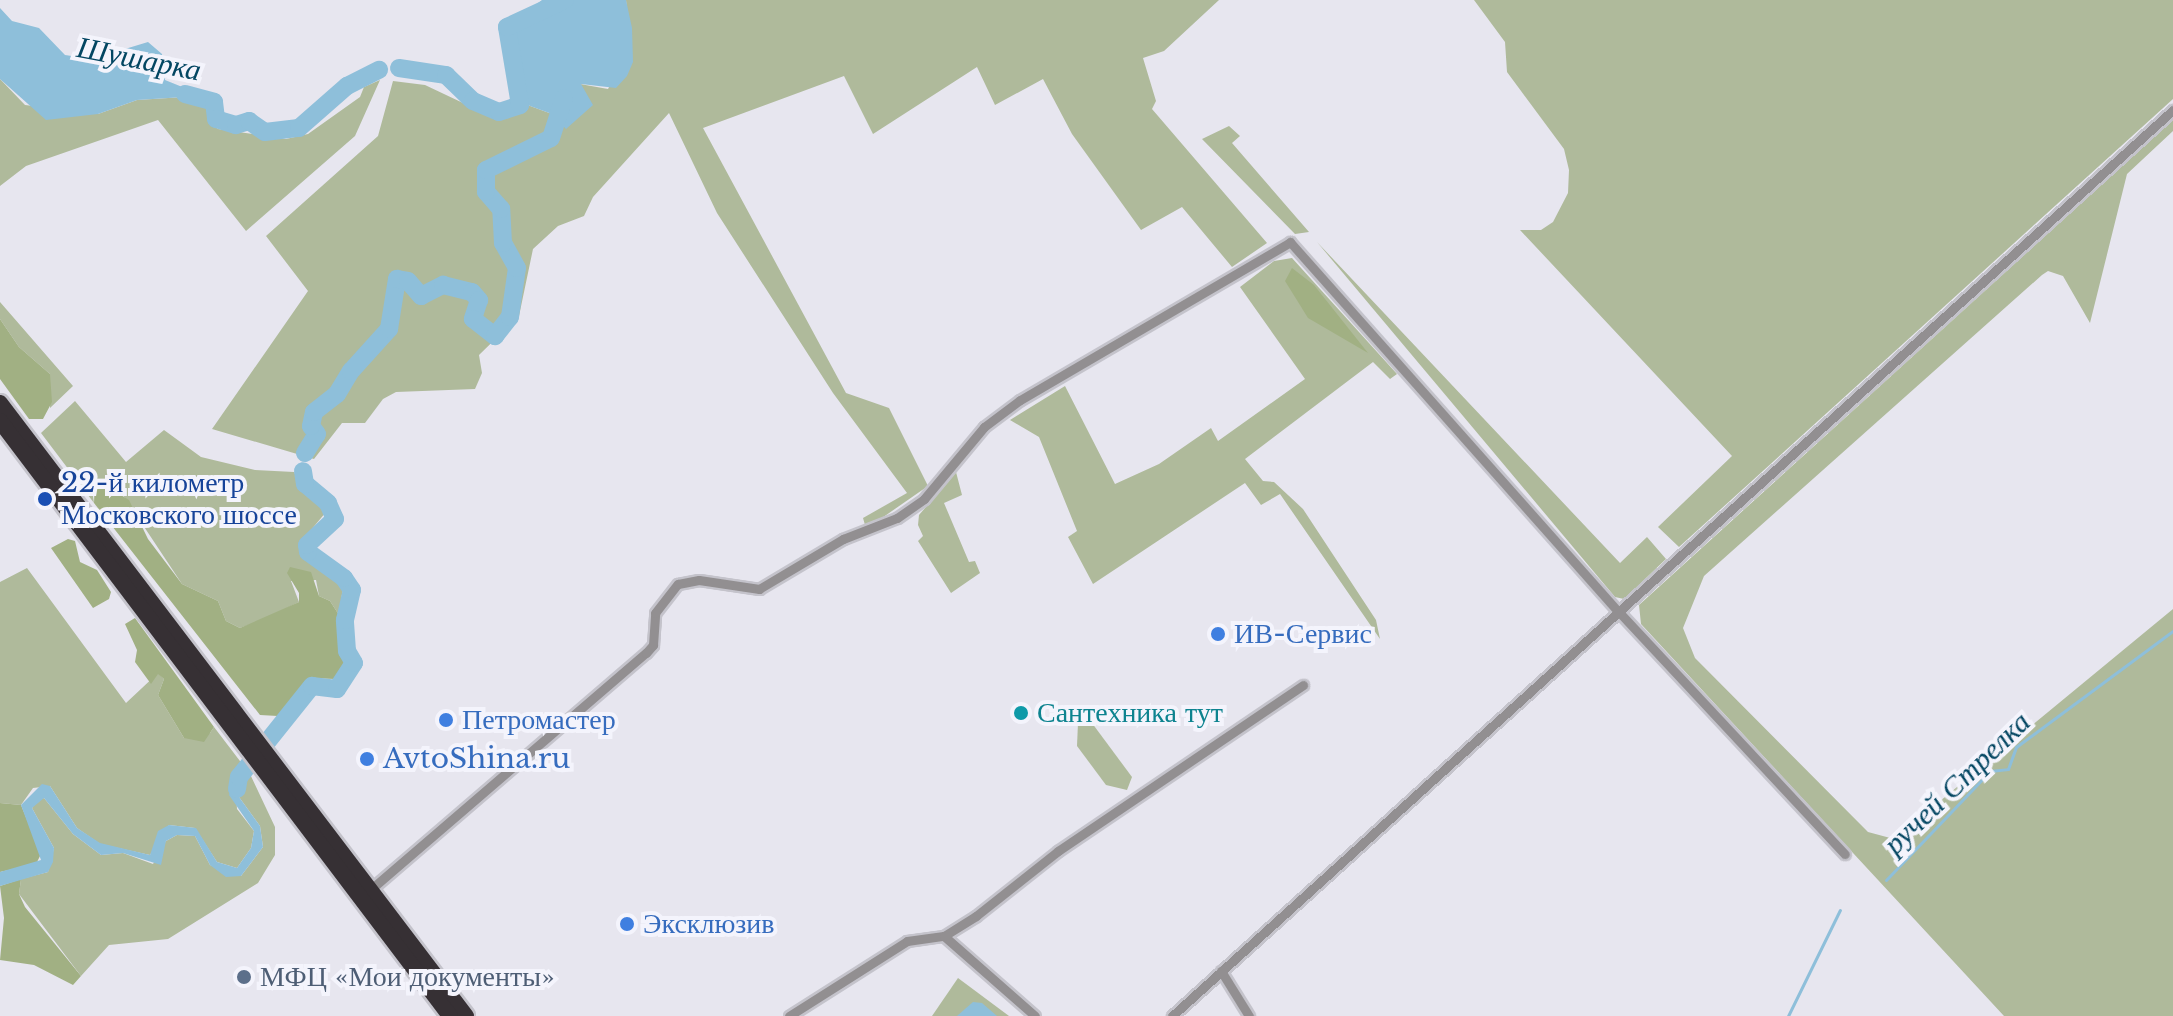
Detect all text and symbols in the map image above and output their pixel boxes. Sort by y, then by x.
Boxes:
water label: Шушарка [74,29,204,89]
place label: 22-й километр Московского шоссе [61,466,297,532]
marker: 22-й километр Московского шоссе [36,490,54,508]
place label: ИВ-Сервис [1234,617,1372,651]
marker: ИВ-Сервис [1209,625,1227,643]
place label: Сантехника тут [1037,696,1223,730]
place label: Петромастер [462,703,616,737]
marker: Сантехника тут [1012,704,1030,722]
water label: ручей Стрелка [1876,704,2038,862]
marker: Петромастер [437,711,455,729]
place label: AvtoShina.ru [383,742,570,776]
marker: AvtoShina.ru [358,750,376,768]
place label: Эксклюзив [643,907,775,941]
marker: Эксклюзив [618,915,636,933]
place label: МФЦ «Мои документы» [260,960,555,994]
marker: МФЦ «Мои документы» [235,968,253,986]

